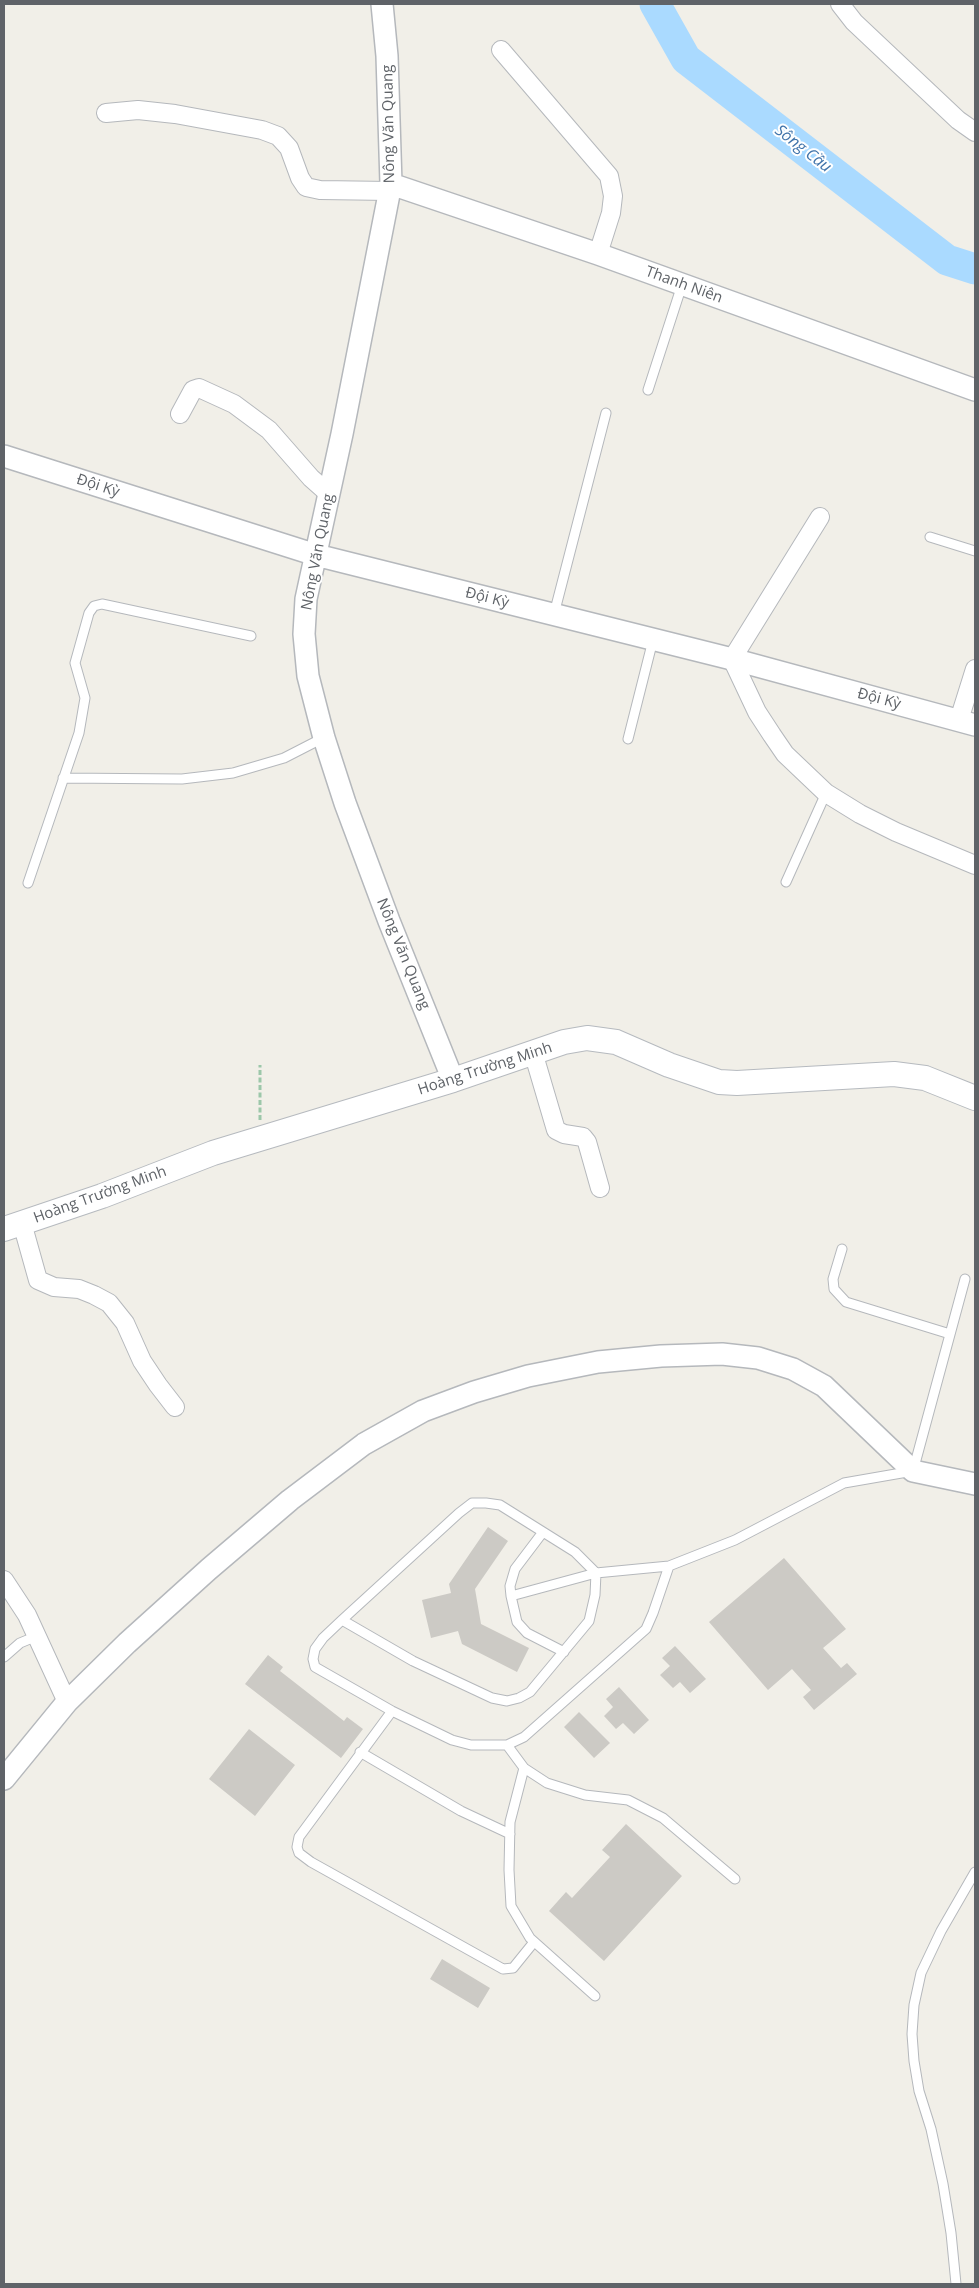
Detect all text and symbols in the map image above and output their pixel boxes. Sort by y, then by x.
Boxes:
street label: Nông Văn Quang [379,65,399,183]
water label: Sông Cầu [771,121,835,177]
street label: Thanh Niên [643,263,725,307]
street label: Đội Kỳ [74,471,122,501]
street label: Nông Văn Quang [298,492,338,612]
street label: Đội Kỳ [463,584,511,612]
street label: Đội Kỳ [855,685,903,713]
street label: Nông Văn Quang [372,896,434,1012]
street label: Hoàng Trường Minh [416,1039,554,1099]
street label: Hoàng Trường Minh [31,1163,169,1227]

